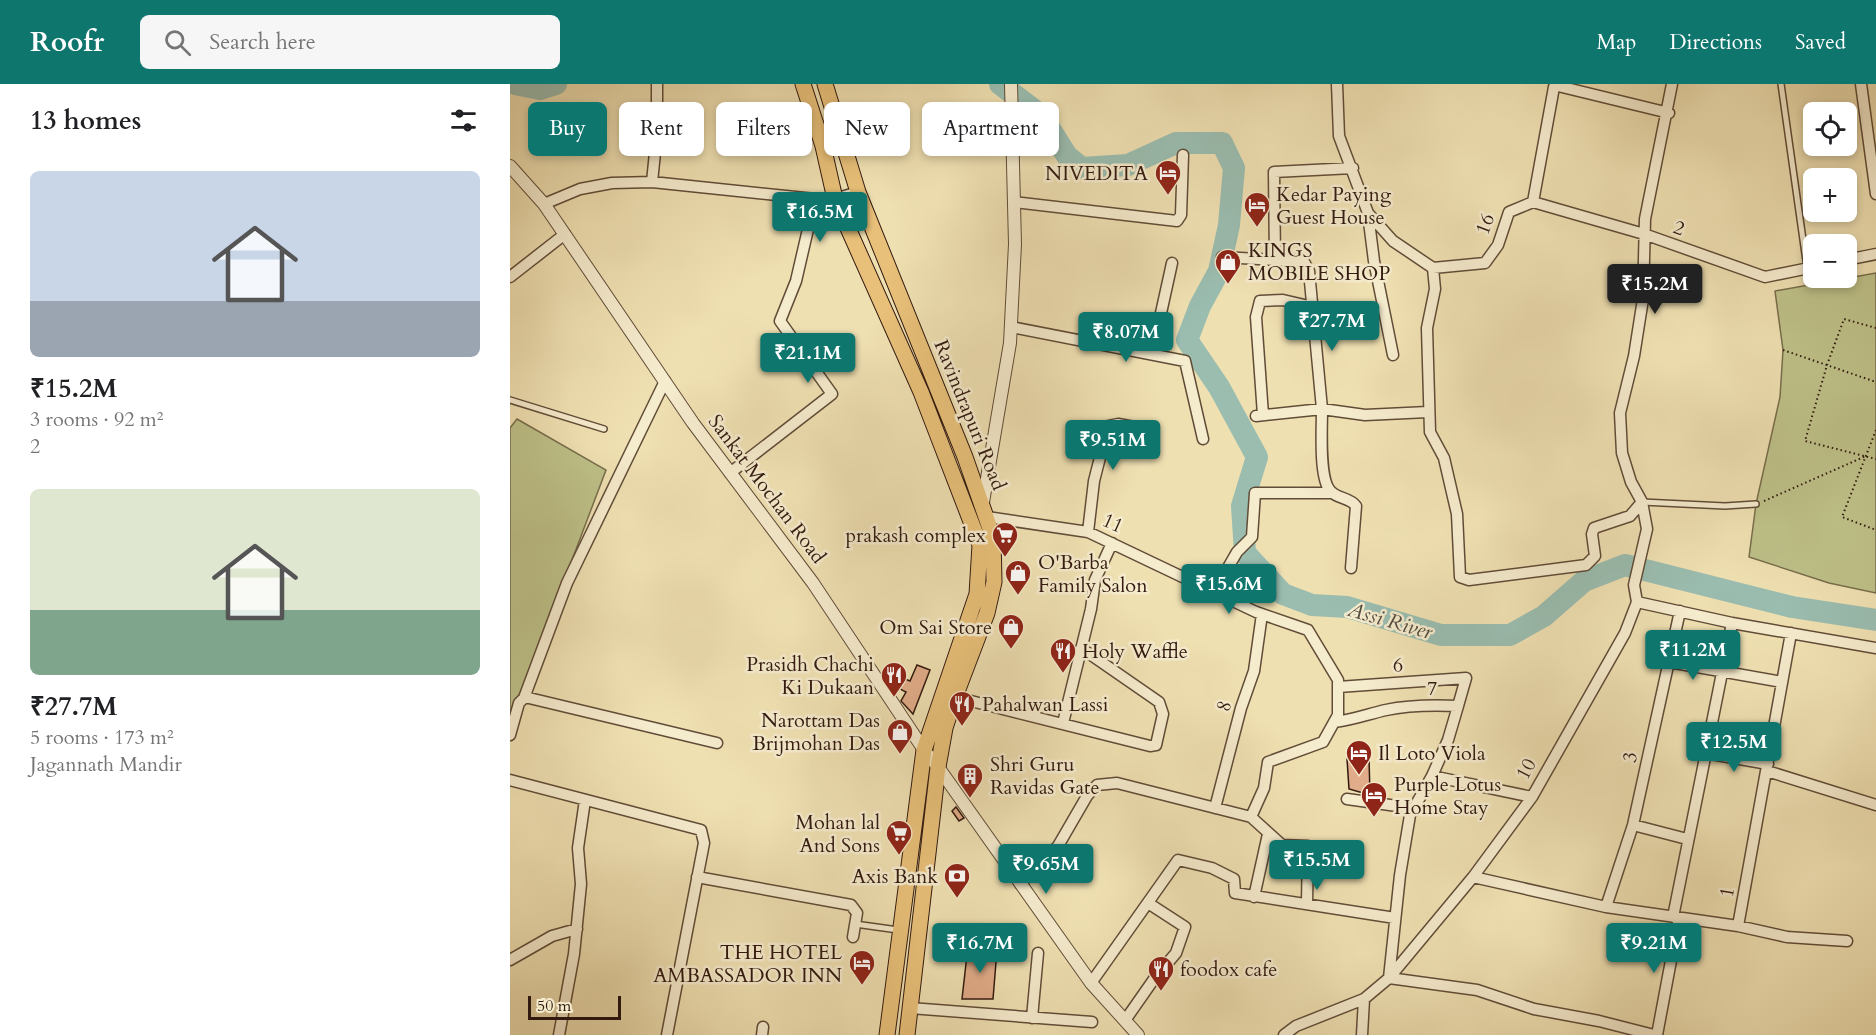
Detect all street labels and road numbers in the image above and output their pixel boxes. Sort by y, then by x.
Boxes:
street label: 16 [1469,210,1501,238]
street label: 2 [1670,214,1688,242]
street label: Ravindrapuri Road [928,336,1013,495]
street label: Sankat Mochan Road [702,409,832,569]
street label: 11 [1098,506,1128,540]
street label: 6 [1392,651,1404,679]
street label: 7 [1427,675,1437,702]
street label: 8 [1210,697,1238,715]
street label: 3 [1616,749,1644,765]
street label: 10 [1509,754,1543,784]
street label: 1 [1713,885,1741,899]

